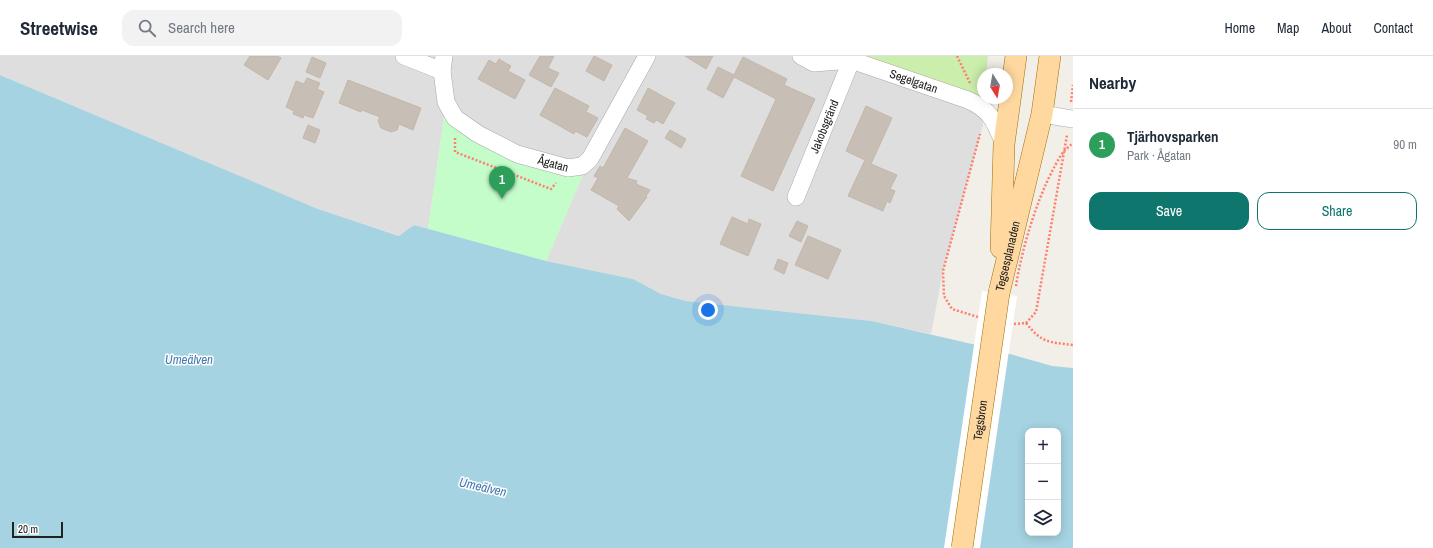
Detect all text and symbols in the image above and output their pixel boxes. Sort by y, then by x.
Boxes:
search box [122,10,402,46]
text: Streetwise [20,15,98,41]
icon: search [136,17,158,39]
text: Search here [168,17,235,38]
text: Home [1224,19,1255,37]
text: Map [1277,19,1299,37]
text: About [1321,19,1351,37]
text: Contact [1373,19,1413,37]
street label: Segelgatan [887,66,940,97]
north arrow [977,68,1013,104]
text: Nearby [1089,71,1136,94]
street label: Jakobsgränd [806,97,842,156]
text: Tjärhovsparken [1127,126,1219,147]
text: 1 [1099,136,1105,153]
text: 90 m [1393,136,1417,153]
text: Park · Ågatan [1127,147,1191,164]
street label: Ågatan [535,152,570,176]
pin: 1 [489,166,515,199]
button: Save [1089,192,1249,230]
button: Share [1257,192,1417,230]
street label: Tegsesplanaden [992,219,1024,293]
your location [698,300,718,320]
water label: Umeälven [165,351,213,368]
street label: Tegsbron [970,399,991,442]
map controls [1025,428,1061,536]
button: + [1025,428,1061,464]
button: − [1025,464,1061,500]
water label: Umeälven [458,473,508,501]
button: layers [1025,500,1061,536]
scale bar [12,520,63,539]
text: 20 m [18,522,38,536]

